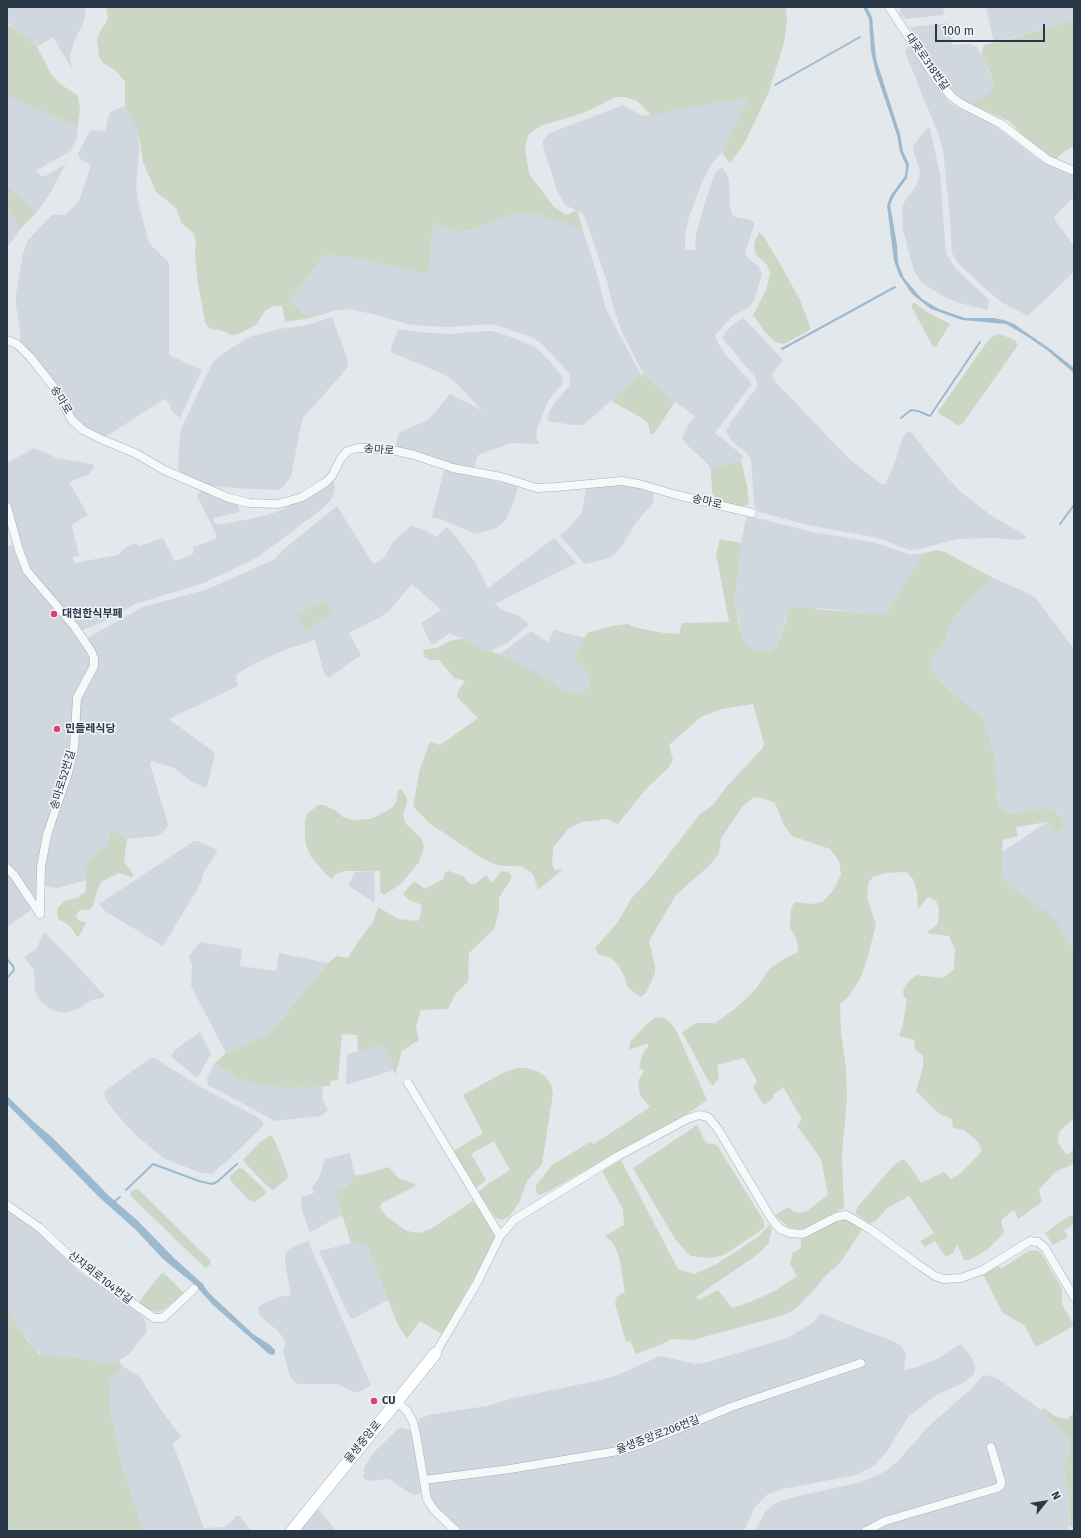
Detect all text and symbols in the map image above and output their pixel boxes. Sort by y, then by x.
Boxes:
scale bar [937,16,1047,42]
text: 100 m [942,24,974,38]
street label: 대곶로318번길 [902,31,952,93]
street label: 송마로 [48,384,74,416]
street label: 송마로 [363,442,395,458]
street label: 송마로 [691,492,723,512]
place label: 대현한식부페 [62,607,123,621]
marker: 대현한식부페 [49,609,59,619]
place label: 민들레식당 [65,722,116,736]
marker: 민들레식당 [52,724,62,734]
street label: 송마로52번길 [48,749,78,811]
street label: 산자뫼로104번길 [65,1249,135,1307]
place label: CU [382,1394,395,1408]
marker: CU [369,1396,379,1406]
street label: 율생중앙로206번길 [614,1413,702,1457]
street label: 율생중앙로 [342,1418,384,1466]
north arrow [1025,1482,1065,1522]
text: N [1048,1489,1063,1502]

